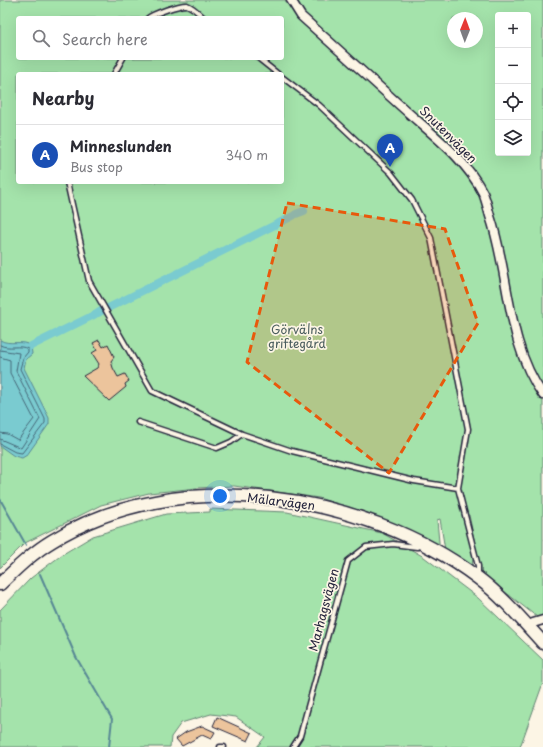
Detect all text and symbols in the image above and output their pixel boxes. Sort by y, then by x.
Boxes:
north arrow [447,12,483,48]
map controls [495,12,531,156]
button: + [495,12,531,48]
search box [16,16,284,60]
icon: search [30,27,52,49]
text: Search here [62,27,148,50]
button: − [495,48,531,84]
button: locate [495,84,531,120]
text: Nearby [32,85,94,111]
street label: Snutenvägen [416,102,481,167]
button: layers [495,120,531,156]
text: Minneslunden [70,134,172,157]
pin: A [377,134,403,167]
text: A [40,145,50,164]
text: 340 m [225,145,268,164]
text: Bus stop [70,157,123,176]
park label: Görvälns griftegård [268,320,327,352]
your location [210,486,230,506]
street label: Mälarvägen [246,488,316,514]
street label: Marhagsvägen [303,566,343,653]

